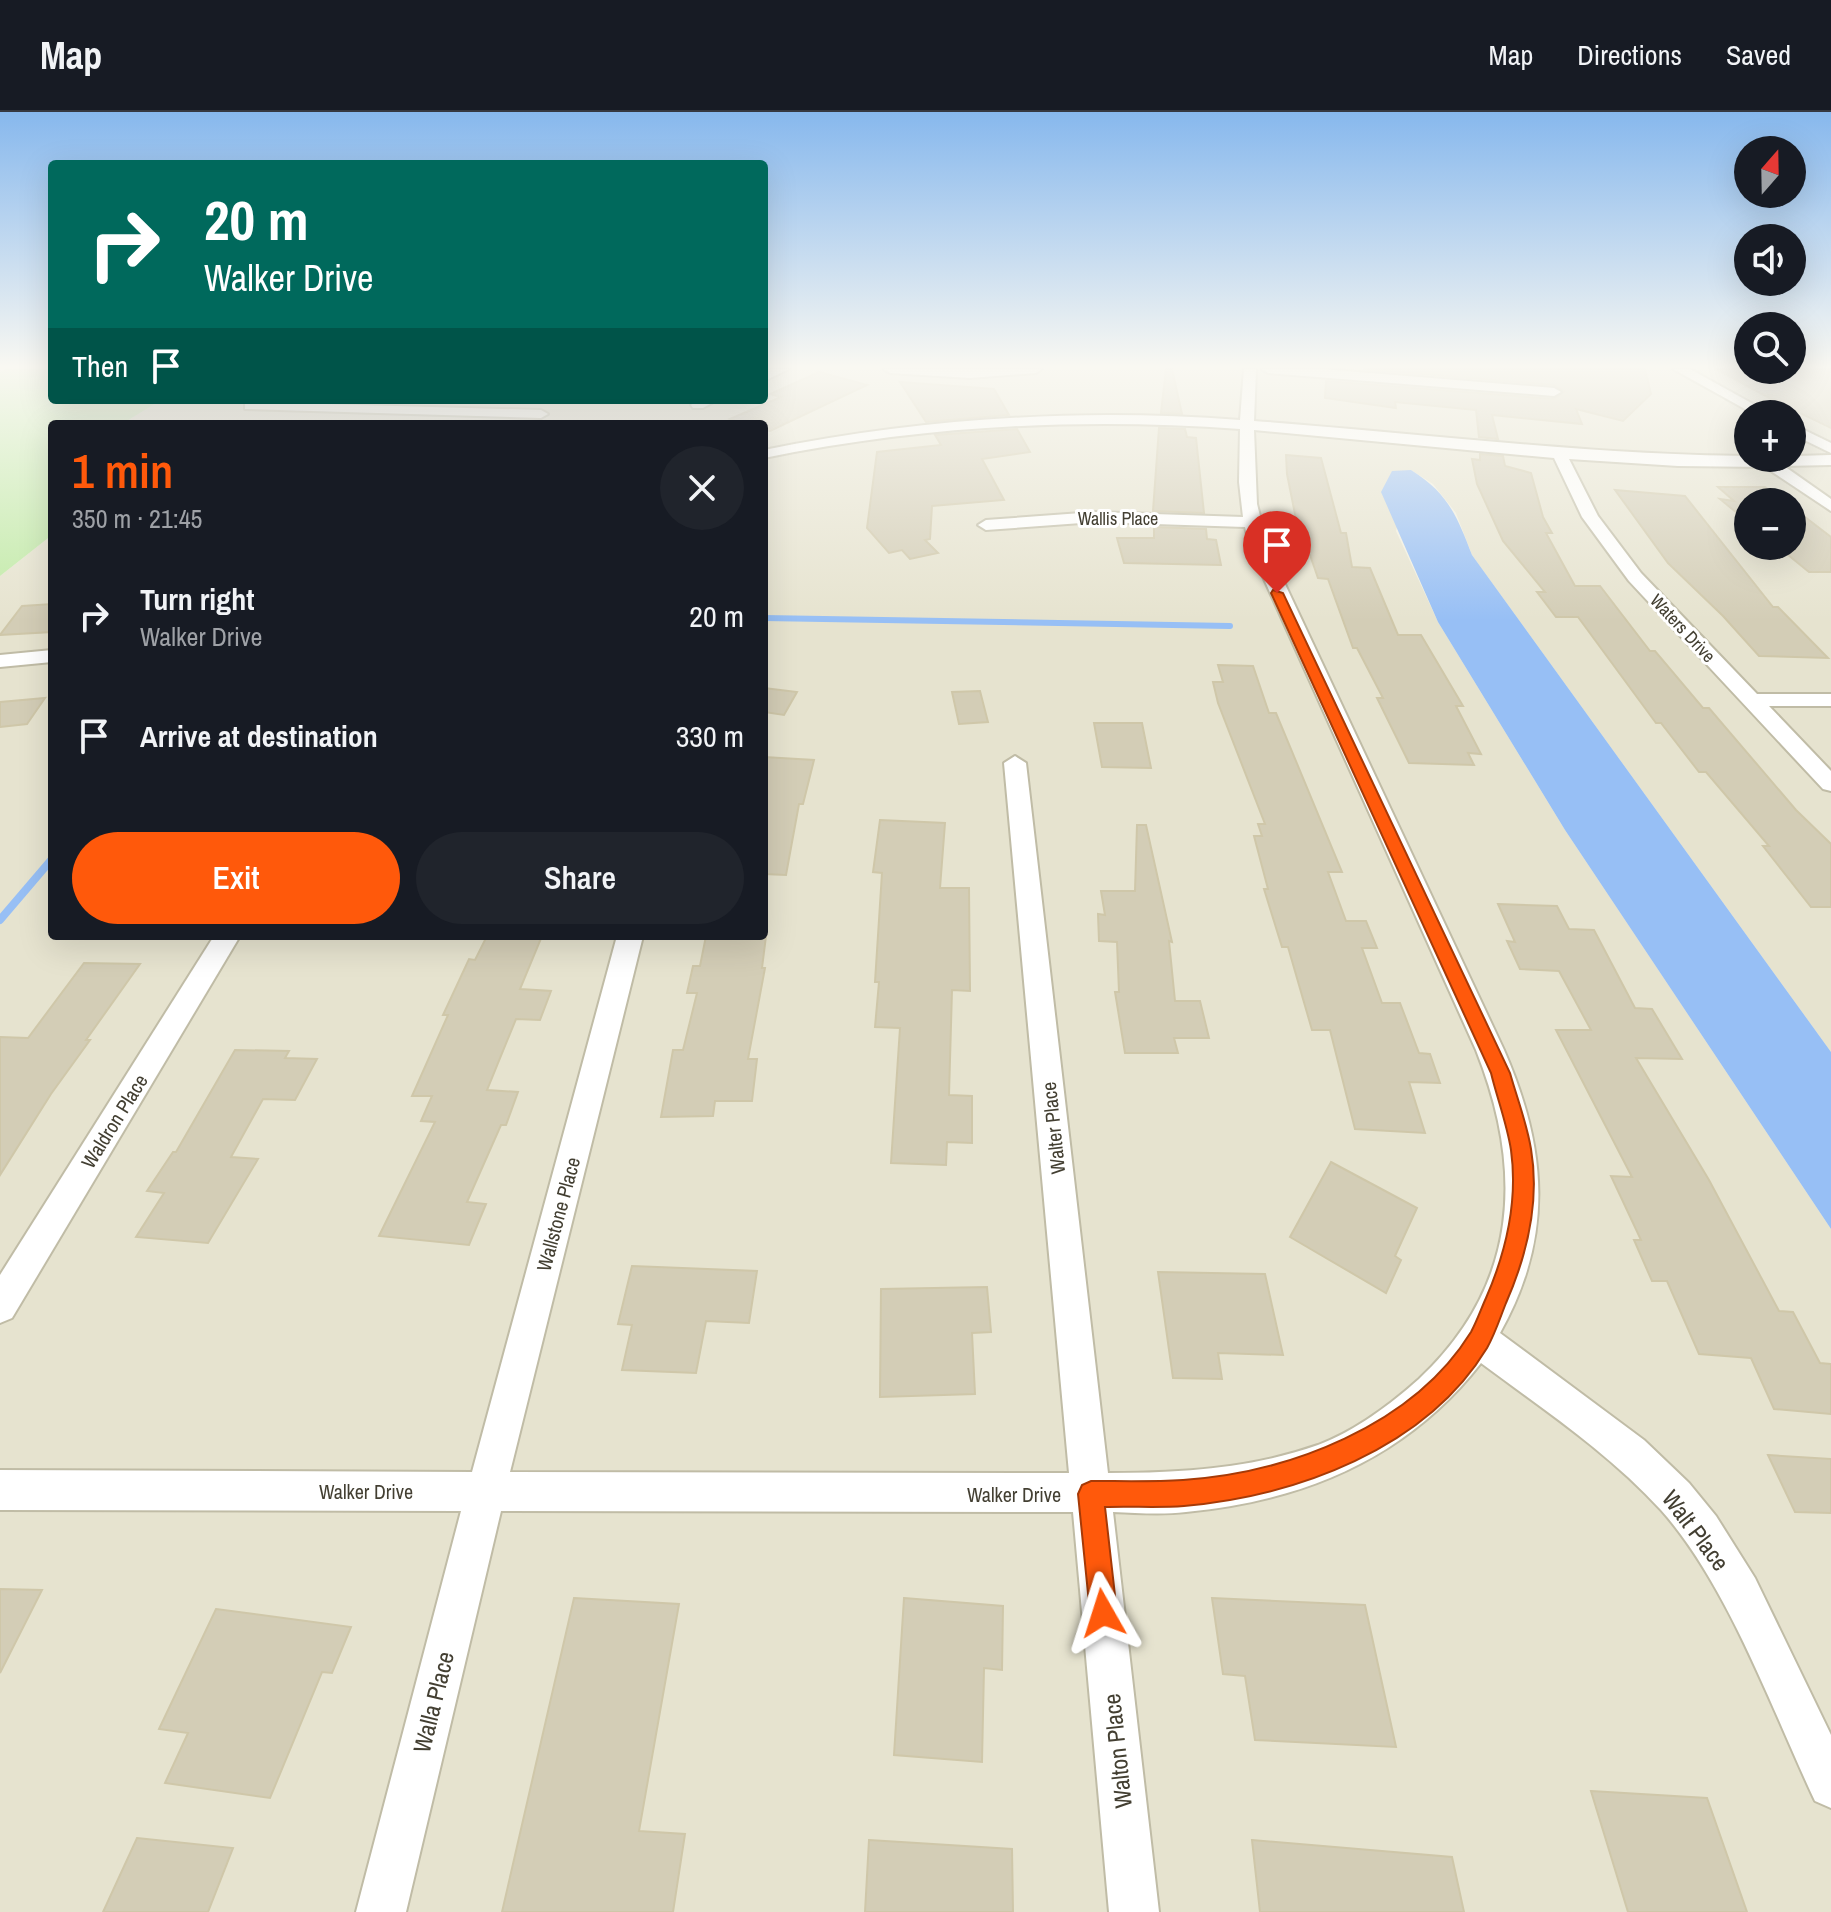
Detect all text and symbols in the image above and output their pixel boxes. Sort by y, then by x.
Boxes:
text: Map [40,30,102,81]
text: Map [1489,36,1533,74]
text: Directions [1577,36,1682,74]
text: Saved [1726,36,1791,74]
north arrow [1734,136,1806,208]
map controls [1734,136,1806,560]
text: 20 m [204,182,309,257]
icon: right [72,192,176,296]
button: sound [1734,224,1806,296]
text: Walker Drive [204,254,374,302]
button: search [1734,312,1806,384]
icon: arrive [144,344,188,388]
text: Then [72,346,128,386]
button: + [1734,400,1806,472]
text: 1 min [72,438,173,503]
button: close [660,446,744,530]
button: − [1734,488,1806,560]
text: 350 m · 21:45 [72,501,202,536]
street label: Wallis Place [1078,506,1158,531]
pin [1243,511,1311,593]
icon: arrive [1255,523,1299,567]
text: Turn right [140,579,254,619]
street label: Waters Drive [1645,588,1721,668]
icon: right [72,594,116,638]
text: 20 m [689,596,744,636]
text: Walker Drive [140,619,262,654]
icon: arrive [72,714,116,758]
text: Arrive at destination [140,716,378,756]
text: 330 m [676,716,744,756]
button: Exit [72,832,400,924]
button: Share [416,832,744,924]
street label: Waldron Place [74,1069,154,1173]
street label: Walter Place [1035,1081,1071,1175]
street label: Wallstone Place [530,1154,586,1274]
street label: Walker Drive [319,1478,413,1505]
street label: Walker Drive [967,1481,1061,1508]
street label: Walt Place [1655,1483,1737,1577]
position arrow [1061,1571,1145,1655]
street label: Walla Place [405,1648,461,1756]
street label: Walton Place [1095,1692,1139,1810]

